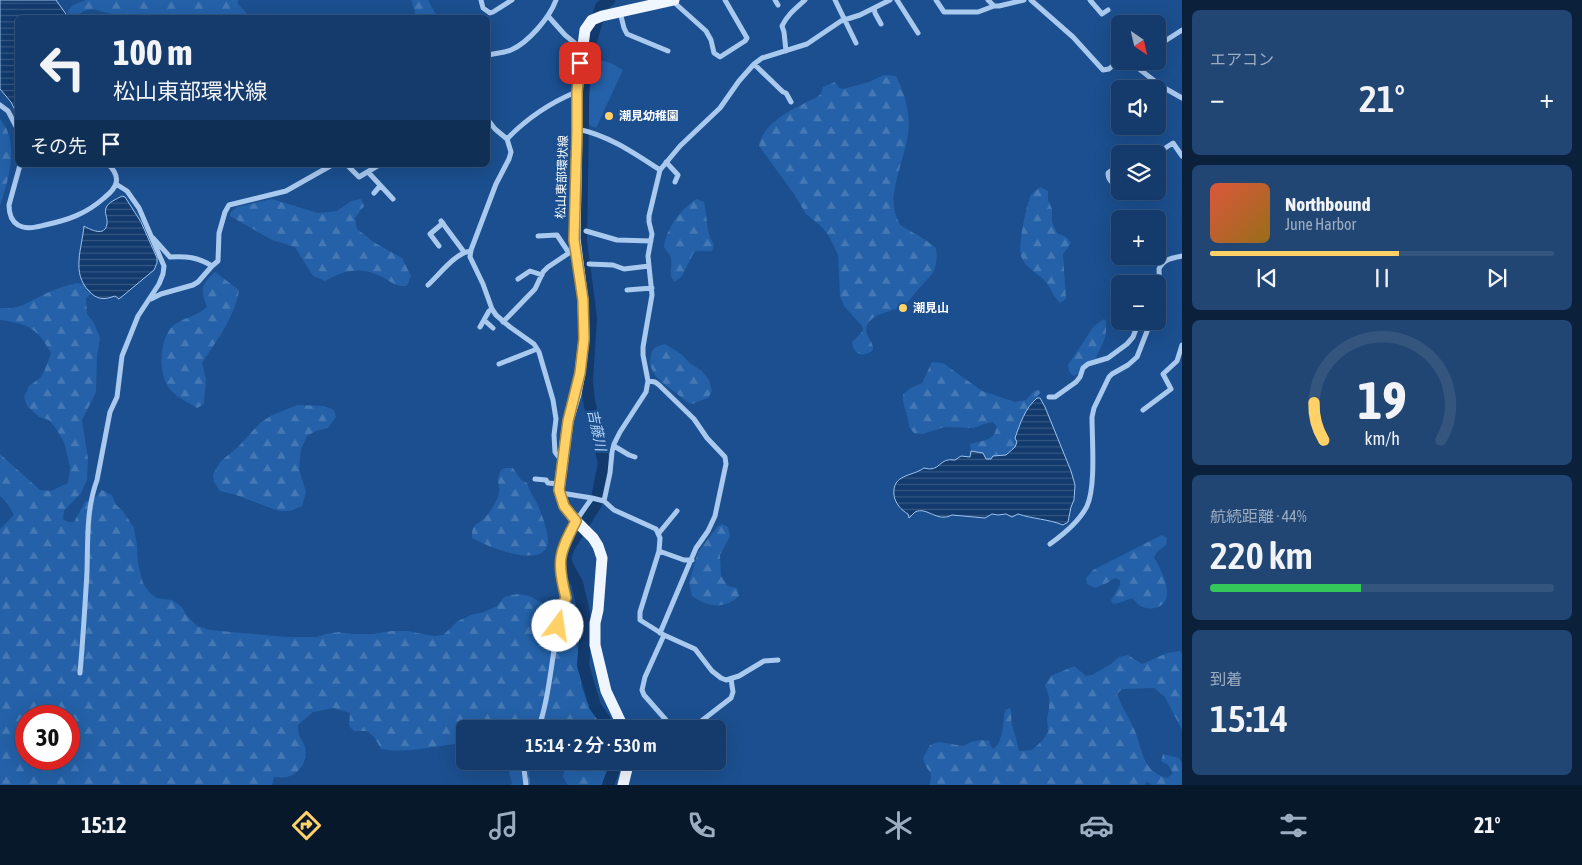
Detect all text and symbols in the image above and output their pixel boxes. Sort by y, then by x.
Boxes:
north arrow [1111,15,1166,70]
map controls [1111,15,1166,330]
text: 100 m [113,32,192,72]
icon: left [30,35,95,100]
pin [559,42,601,84]
icon: arrive [566,49,594,77]
text: エアコン [1210,50,1274,68]
text: 21° [1359,77,1405,120]
text: 松山東部環状線 [113,78,267,104]
button: sound [1111,80,1166,135]
text: − [1210,82,1225,114]
text: + [1539,82,1554,114]
place label: 潮見幼稚園 [619,109,679,123]
marker: 潮見幼稚園 [603,110,615,122]
icon: arrive [97,130,125,158]
text: その先 [30,135,87,157]
street label: 松山東部環状線 [554,135,570,219]
button: layers [1111,145,1166,200]
text: Northbound [1285,193,1371,215]
button: + [1111,210,1166,265]
text: June Harbor [1285,215,1356,233]
icon: previous [1253,264,1281,292]
icon: pause [1368,264,1396,292]
icon: next [1483,264,1511,292]
button: − [1111,275,1166,330]
place label: 潮見山 [913,301,949,315]
marker: 潮見山 [897,302,909,314]
text: 19 [1358,370,1406,430]
water label: 吉藤川 [585,408,610,454]
text: km/h [1364,428,1400,449]
text: 航続距離 · 44% [1210,507,1307,525]
text: 220 km [1210,534,1313,577]
position arrow [531,599,583,651]
text: 到着 [1210,670,1242,688]
text: 15:14 [1210,697,1288,740]
speed limit sign: 30 [15,705,80,770]
text: 15:14 · 2 分 · 530 m [525,734,657,756]
icon: directions [289,808,324,843]
icon: music [486,808,521,843]
icon: phone [684,808,719,843]
icon: climate [881,808,916,843]
icon: car [1079,808,1114,843]
icon: filters [1276,808,1311,843]
text: 15:12 [81,812,127,838]
text: 21° [1474,812,1501,838]

